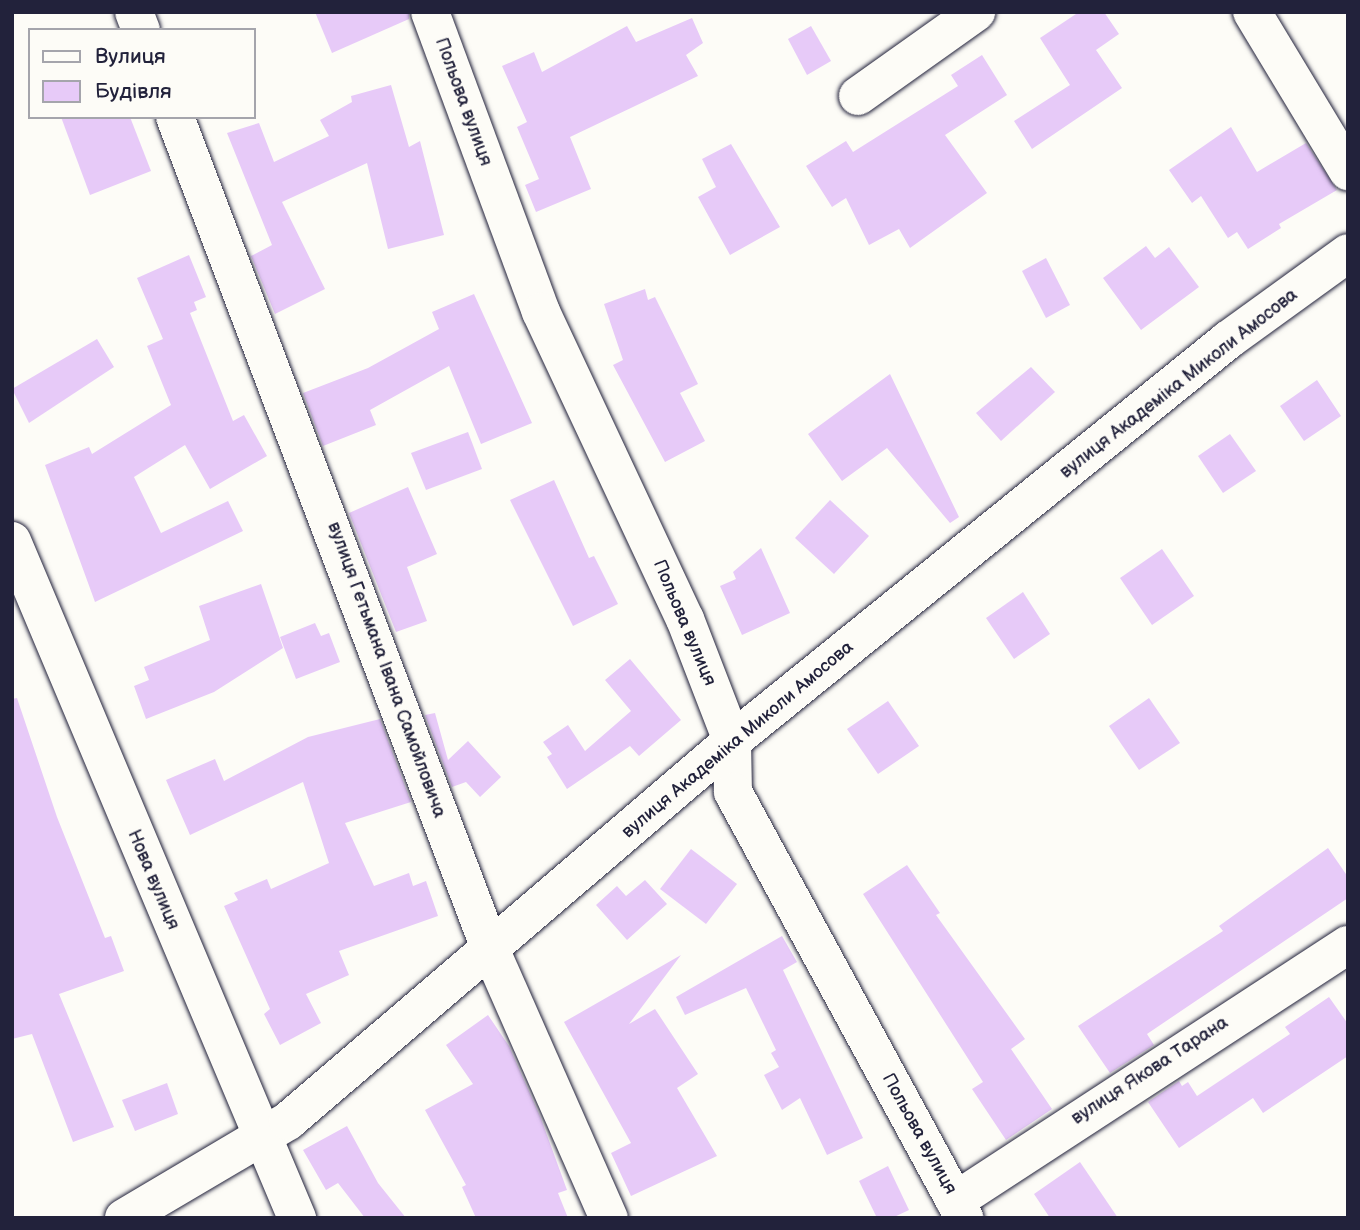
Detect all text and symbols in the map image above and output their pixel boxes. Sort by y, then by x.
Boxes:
legend [28,28,256,119]
street label: Польова вулиця [430,35,496,169]
text: Вулиця [95,44,166,69]
text: Будівля [95,79,172,104]
street label: вулиця Академіка Миколи Амосова [1056,285,1302,483]
street label: вулиця Гетьмана Івана Самойловича [322,519,450,821]
street label: Польова вулиця [648,557,720,689]
street label: вулиця Академіка Миколи Амосова [618,637,858,843]
street label: Нова вулиця [122,827,184,933]
street label: вулиця Якова Тарана [1068,1012,1232,1130]
street label: Польова вулиця [877,1070,961,1198]

